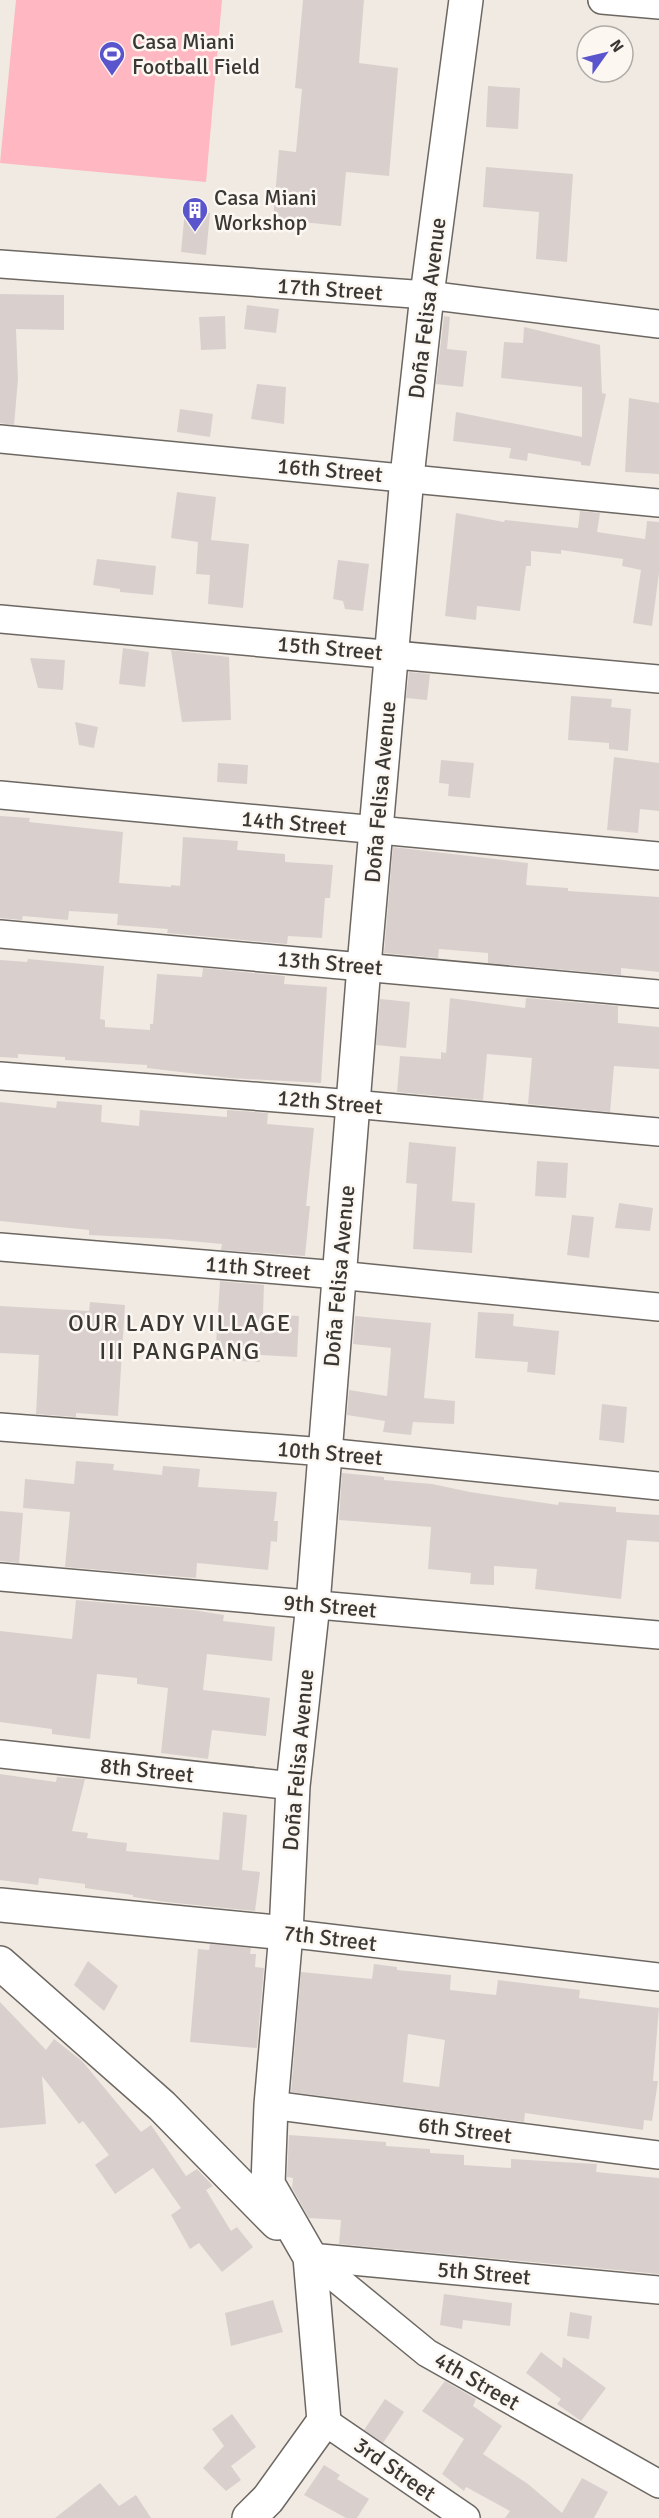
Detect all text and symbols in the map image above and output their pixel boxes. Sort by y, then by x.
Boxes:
north arrow [575,24,635,84]
place label: Casa Miani Football Field [132,28,260,80]
text: N [605,36,628,56]
sports icon: Casa Miani Football Field [97,39,127,77]
place label: Casa Miani Workshop [214,184,317,236]
building icon: Casa Miani Workshop [180,195,210,233]
street label: Doña Felisa Avenue [402,216,452,400]
street label: 17th Street [276,272,384,306]
street label: 16th Street [276,452,384,488]
street label: 15th Street [276,630,384,666]
street label: Doña Felisa Avenue [359,700,401,884]
street label: 14th Street [240,805,348,841]
street label: 13th Street [276,945,384,981]
street label: 12th Street [276,1084,384,1120]
street label: Doña Felisa Avenue [318,1184,360,1368]
street label: 11th Street [204,1250,312,1286]
district label: OUR LADY VILLAGE III PANGPANG [68,1308,292,1366]
street label: 10th Street [276,1435,384,1471]
street label: 9th Street [282,1588,378,1624]
street label: Doña Felisa Avenue [277,1668,319,1852]
street label: 8th Street [99,1752,195,1788]
street label: 7th Street [282,1919,378,1957]
street label: 6th Street [417,2111,513,2149]
street label: 5th Street [436,2255,532,2291]
street label: 4th Street [430,2346,525,2416]
street label: 3rd Street [349,2431,441,2507]

